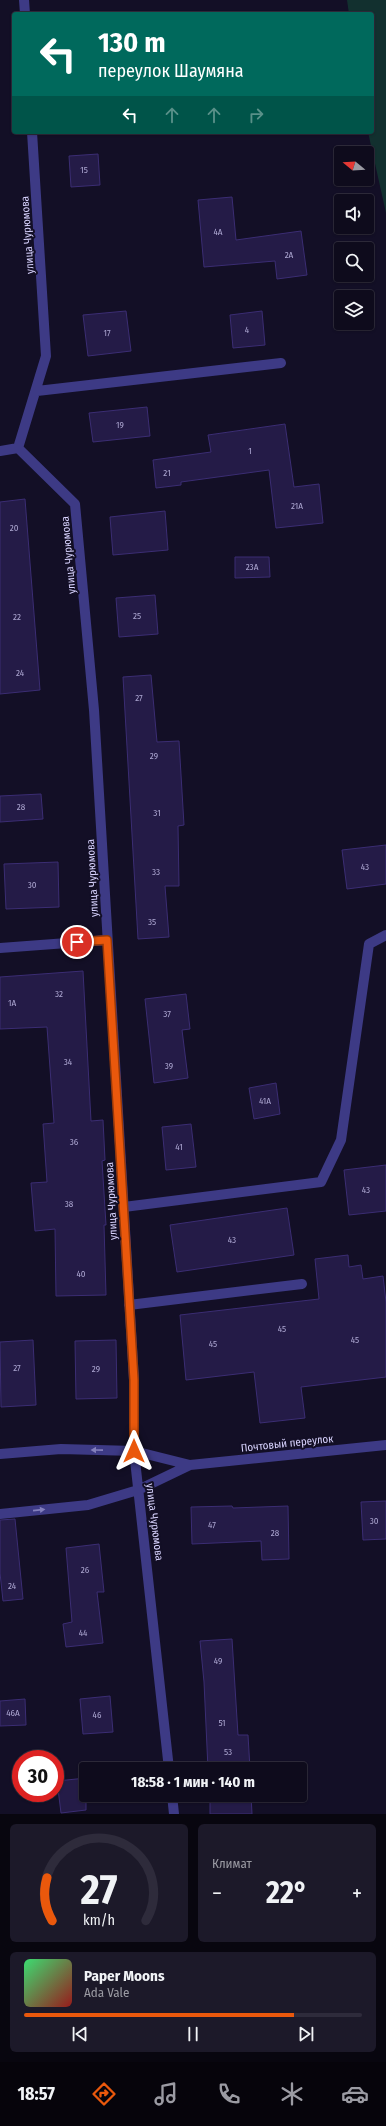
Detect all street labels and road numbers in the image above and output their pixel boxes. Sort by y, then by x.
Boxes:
street label: улица Чурюмова [18,196,37,274]
street label: улица Чурюмова [59,516,78,594]
street label: улица Чурюмова [84,839,101,917]
street label: улица Чурюмова [103,1162,120,1240]
street label: Почтовый переулок [240,1432,335,1455]
street label: улица Чурюмова [143,1483,166,1562]

